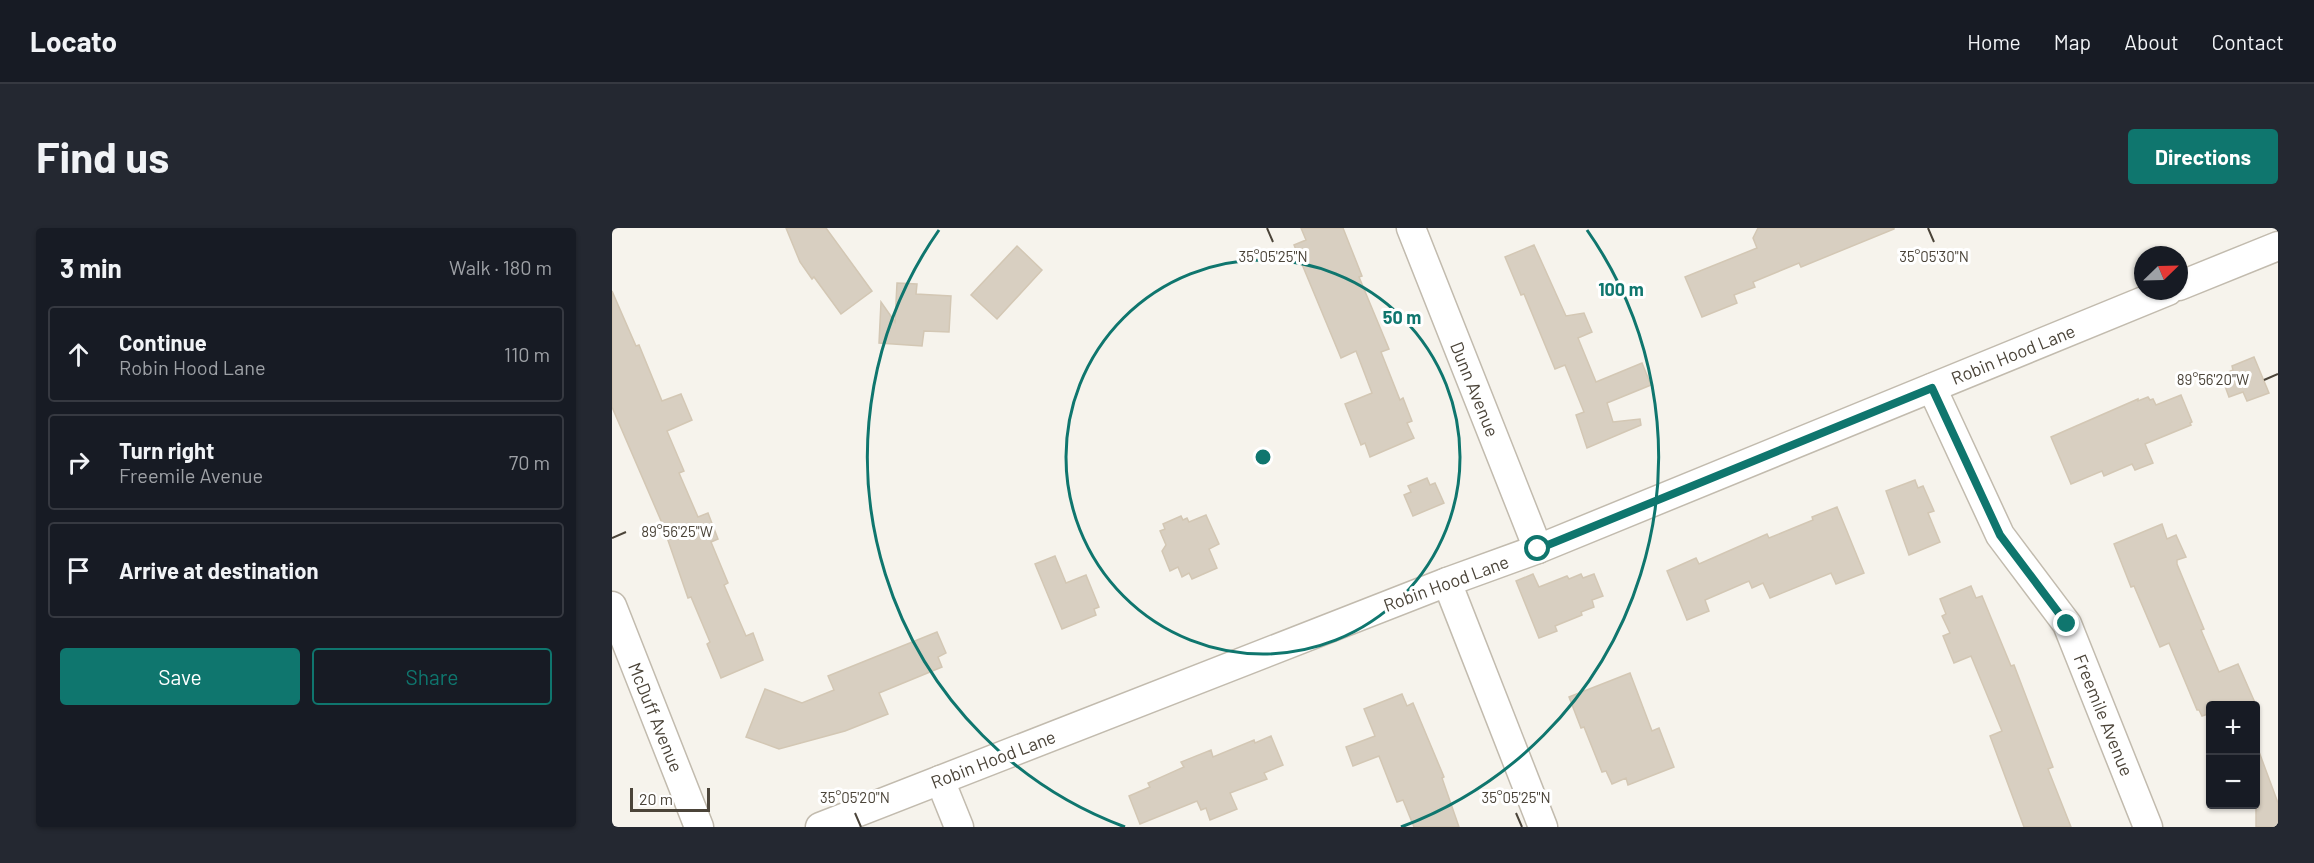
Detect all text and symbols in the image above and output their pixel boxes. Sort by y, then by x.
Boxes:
text: Locato [30,24,117,58]
text: Home [1967,29,2021,54]
text: Map [2054,29,2091,54]
text: About [2124,29,2179,54]
text: Contact [2212,29,2284,54]
button: Directions [2128,129,2278,184]
text: Find us [36,131,169,181]
north arrow [2134,246,2188,300]
text: 35°05'25"N [1238,247,1308,265]
text: 35°05'30"N [1899,247,1969,265]
text: 3 min [60,252,122,283]
text: Walk · 180 m [449,255,552,279]
text: 100 m [1598,278,1644,300]
text: 50 m [1383,306,1421,328]
street label: Robin Hood Lane [1948,319,2078,389]
text: Continue [119,329,207,355]
icon: ahead [62,338,95,371]
street label: Dunn Avenue [1446,338,1504,440]
text: 110 m [504,342,550,366]
text: Robin Hood Lane [119,355,266,379]
text: 89°56'20"W [2177,370,2249,388]
text: Turn right [119,437,214,463]
icon: right [62,446,95,479]
centre of rings [1253,447,1273,467]
text: 70 m [509,450,550,474]
text: Freemile Avenue [119,463,263,487]
text: 89°56'25"W [641,522,713,540]
route start [1524,535,1550,561]
street label: Robin Hood Lane [1380,550,1512,616]
icon: arrive [62,554,95,587]
text: Arrive at destination [119,557,318,583]
route end [2053,610,2079,636]
button: Save [60,648,300,705]
button: Share [312,648,552,705]
street label: Freemile Avenue [2070,651,2138,779]
street label: McDuff Avenue [624,659,688,775]
map controls [2206,701,2260,809]
button: + [2206,701,2260,755]
street label: Robin Hood Lane [927,725,1059,793]
button: − [2206,755,2260,809]
scale bar [630,785,710,812]
text: 35°05'20"N [820,788,890,806]
text: 35°05'25"N [1481,788,1551,806]
text: 20 m [639,789,673,808]

